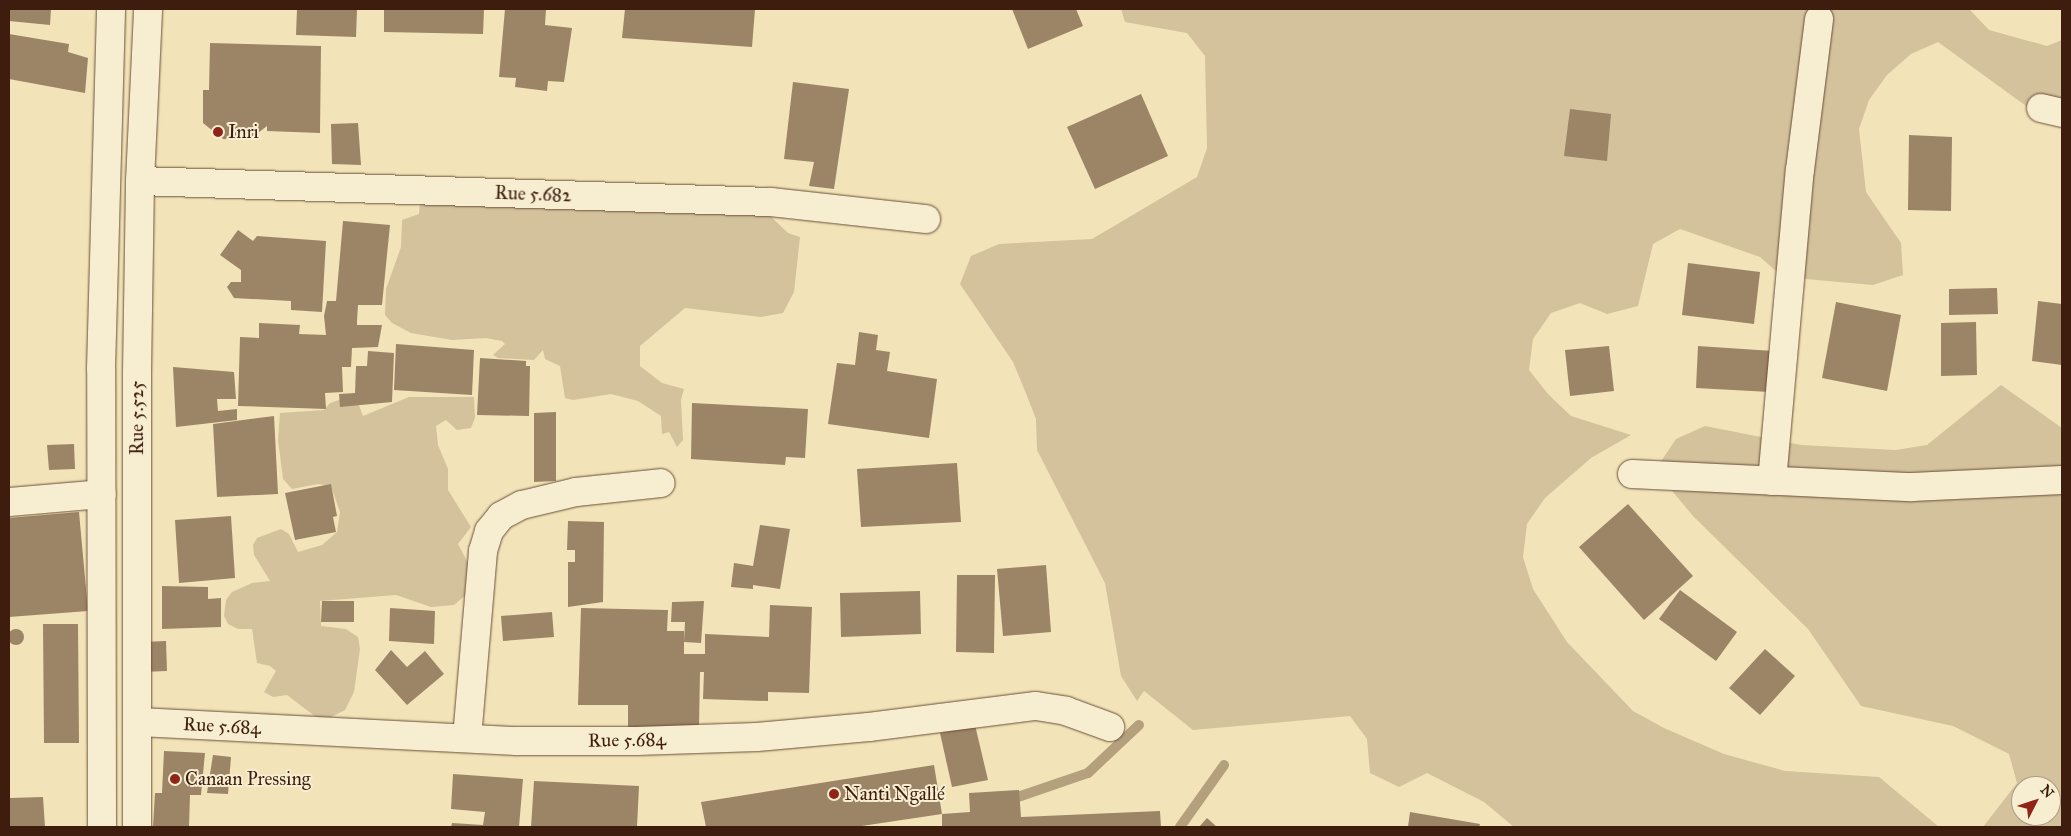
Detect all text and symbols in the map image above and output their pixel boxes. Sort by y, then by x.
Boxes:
place label: Inri [228,121,259,143]
marker: Inri [212,126,224,138]
street label: Rue 5.682 [494,181,572,207]
street label: Rue 5.525 [126,381,148,455]
street label: Rue 5.684 [182,713,262,739]
street label: Rue 5.684 [588,728,666,752]
place label: Canaan Pressing [185,768,311,790]
marker: Canaan Pressing [169,773,181,785]
north arrow [2011,776,2061,826]
text: N [2037,781,2057,802]
place label: Nanti Ngallé [844,783,945,805]
marker: Nanti Ngallé [828,788,840,800]

